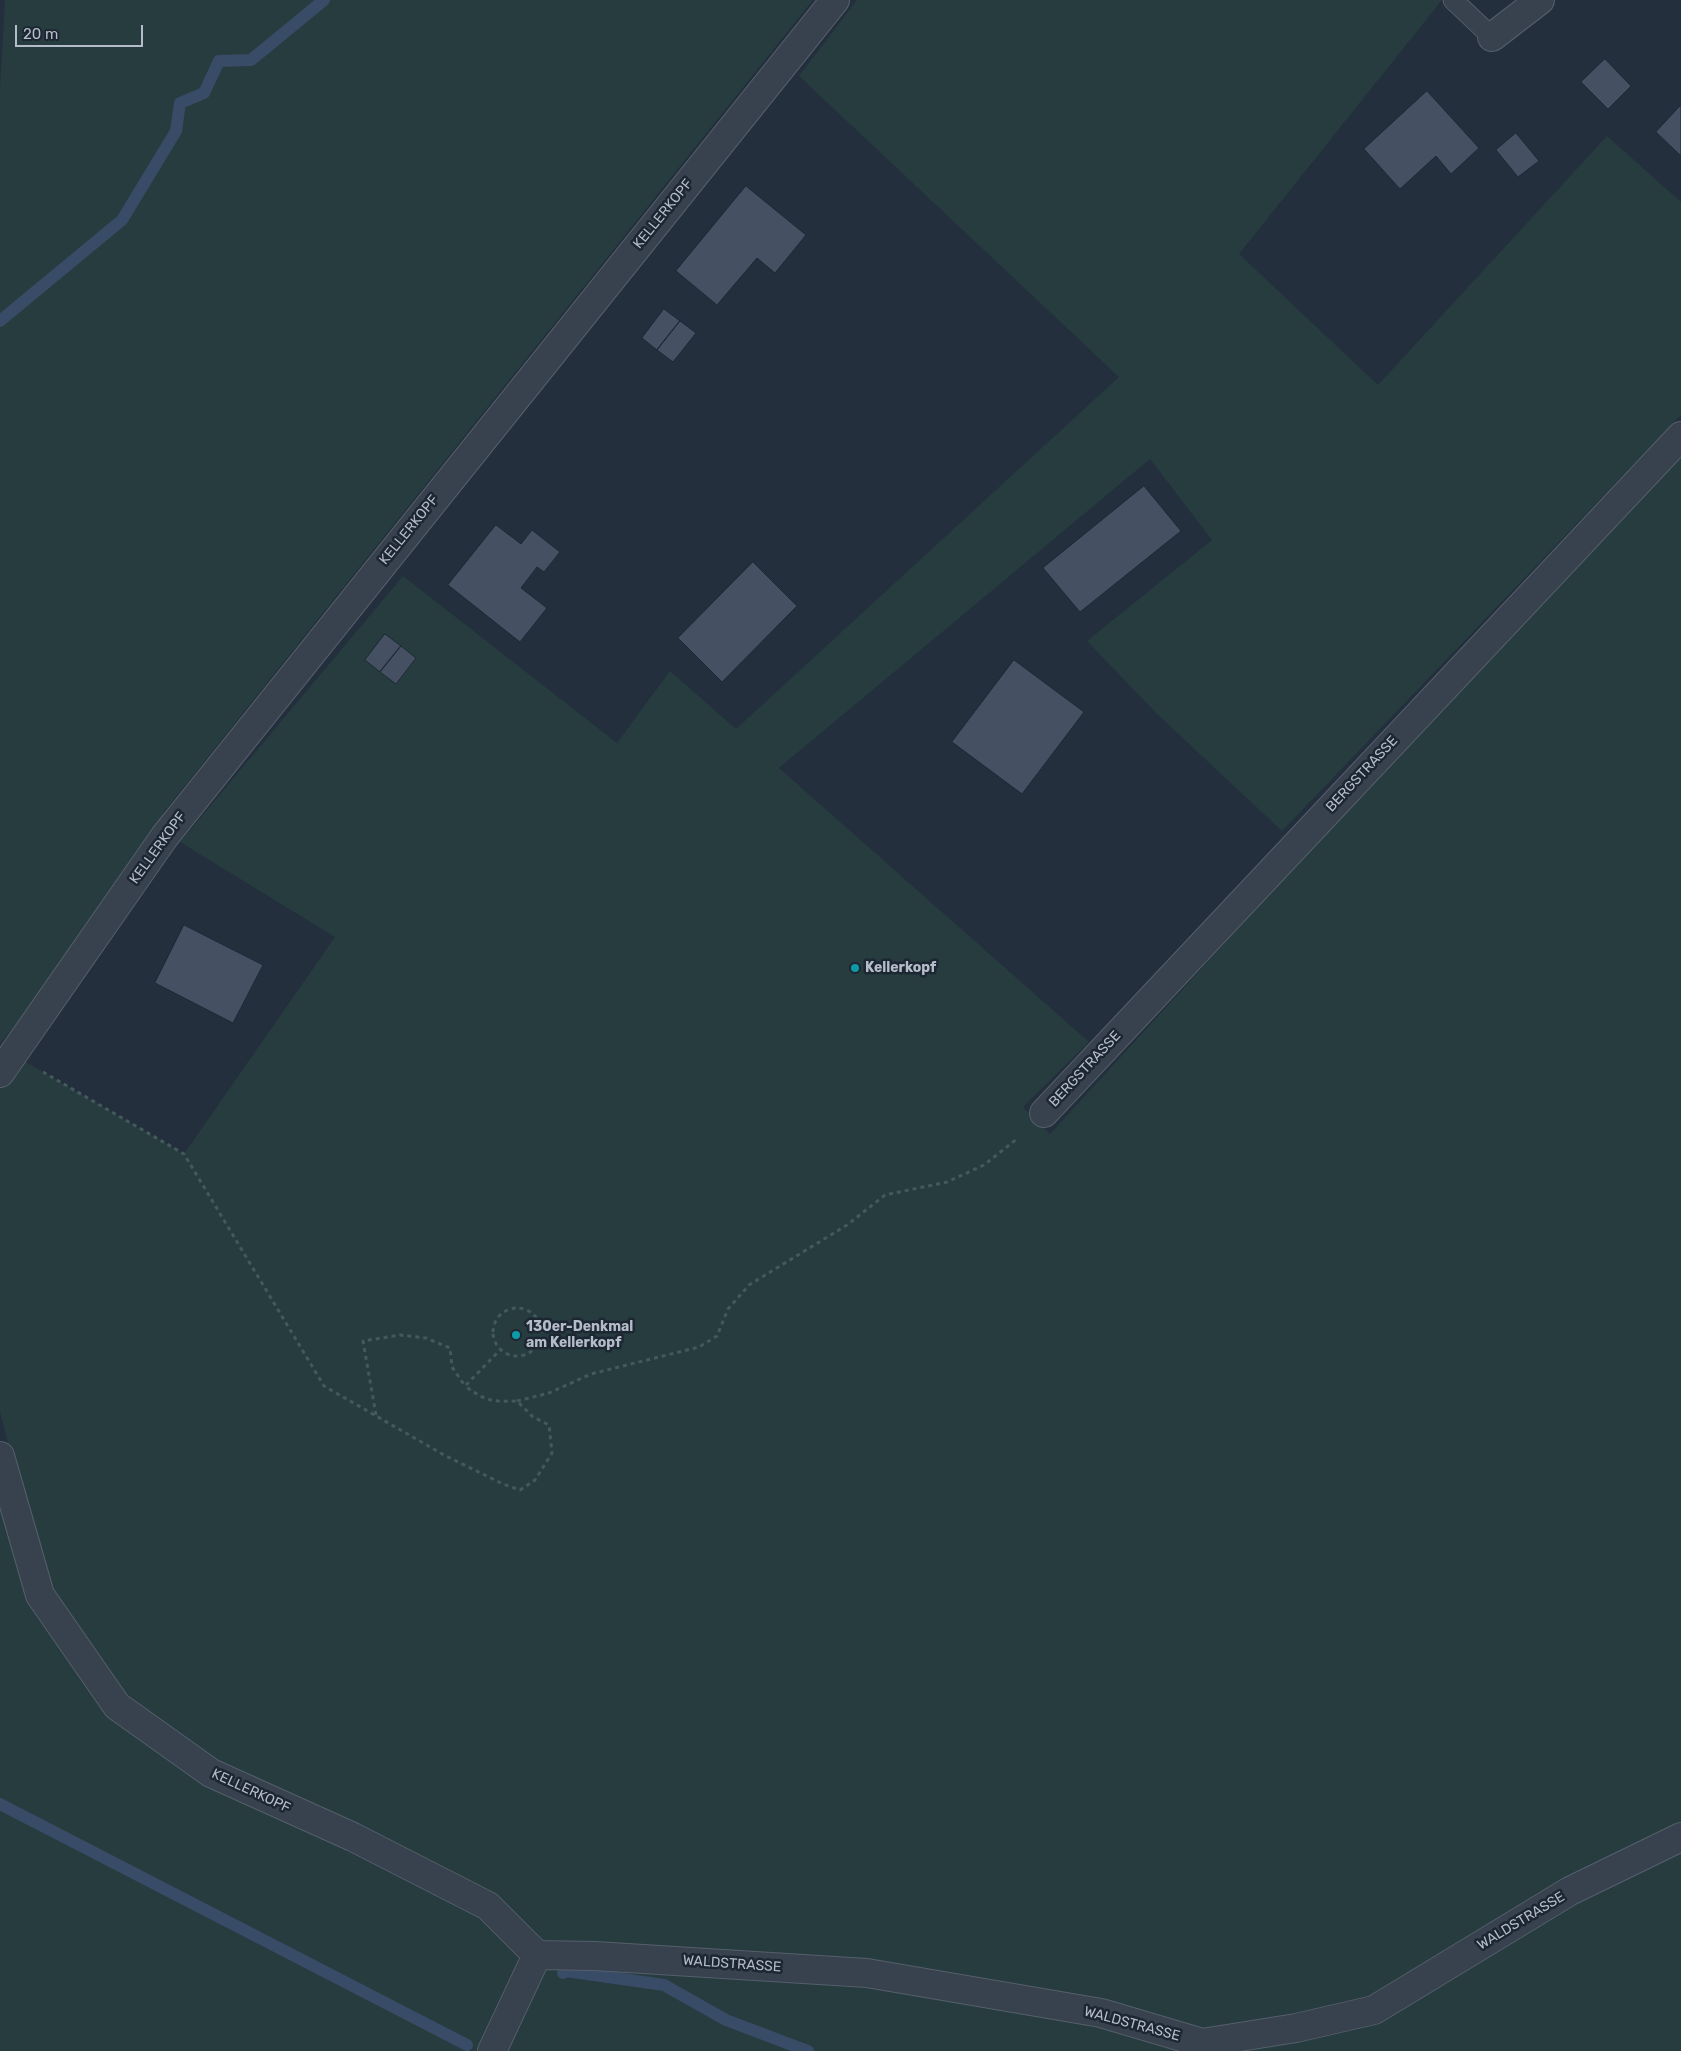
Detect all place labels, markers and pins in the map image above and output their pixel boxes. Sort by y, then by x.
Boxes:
place label: Kellerkopf [865,960,936,976]
marker: Kellerkopf [849,962,861,974]
place label: 130er-Denkmal am Kellerkopf [526,1319,633,1351]
marker: 130er-Denkmal am Kellerkopf [510,1329,522,1341]

